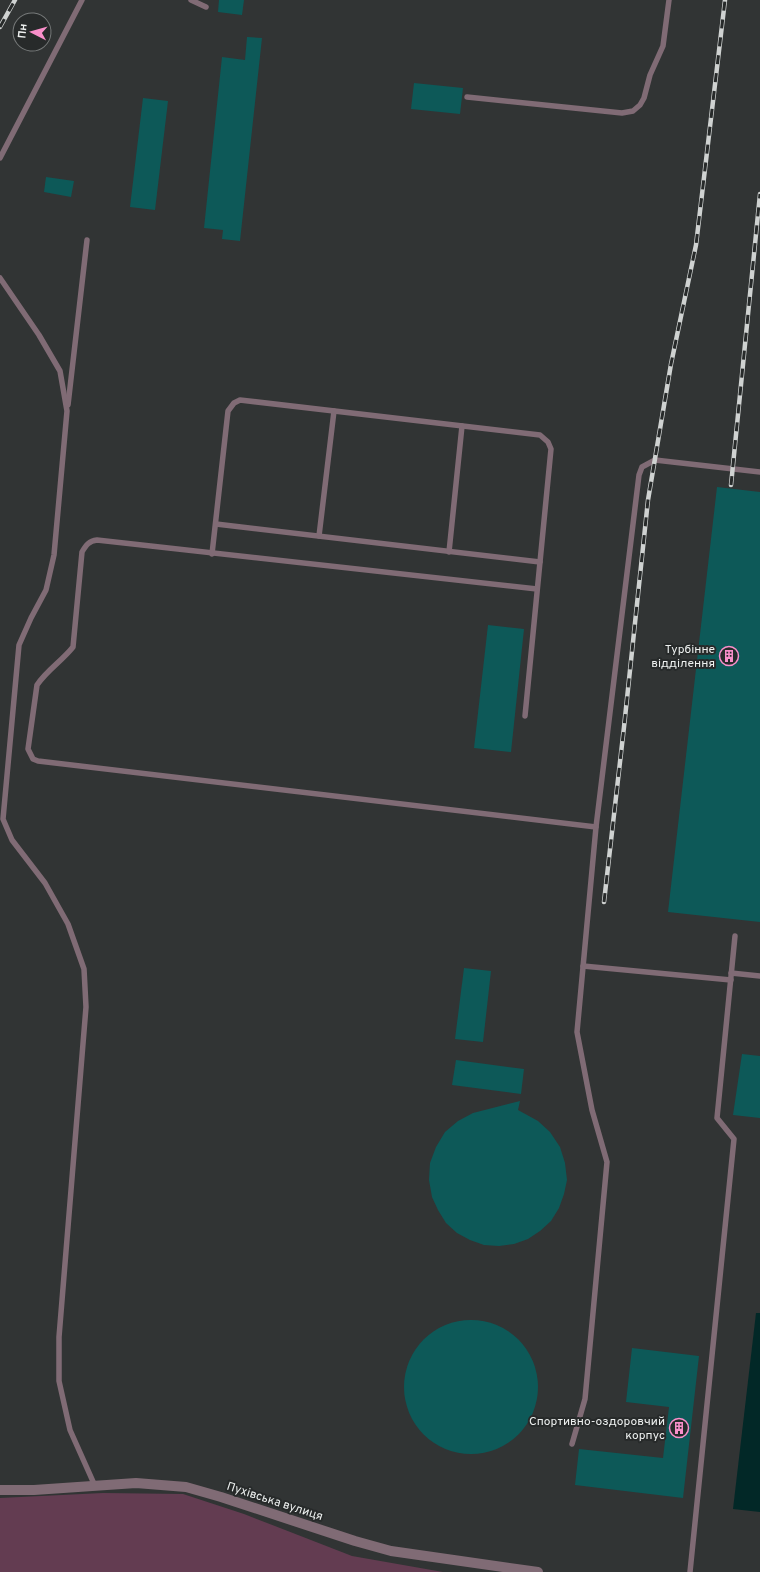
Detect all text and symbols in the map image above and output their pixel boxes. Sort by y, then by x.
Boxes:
north arrow [12,12,52,52]
text: Пн [15,23,31,39]
place label: Турбінне відділення [651,642,715,672]
building icon: Турбінне відділення [718,645,740,667]
place label: Спортивно-оздоровчий корпус [529,1414,665,1444]
building icon: Спортивно-оздоровчий корпус [668,1417,690,1439]
street label: Пухівська вулиця [224,1479,325,1525]

